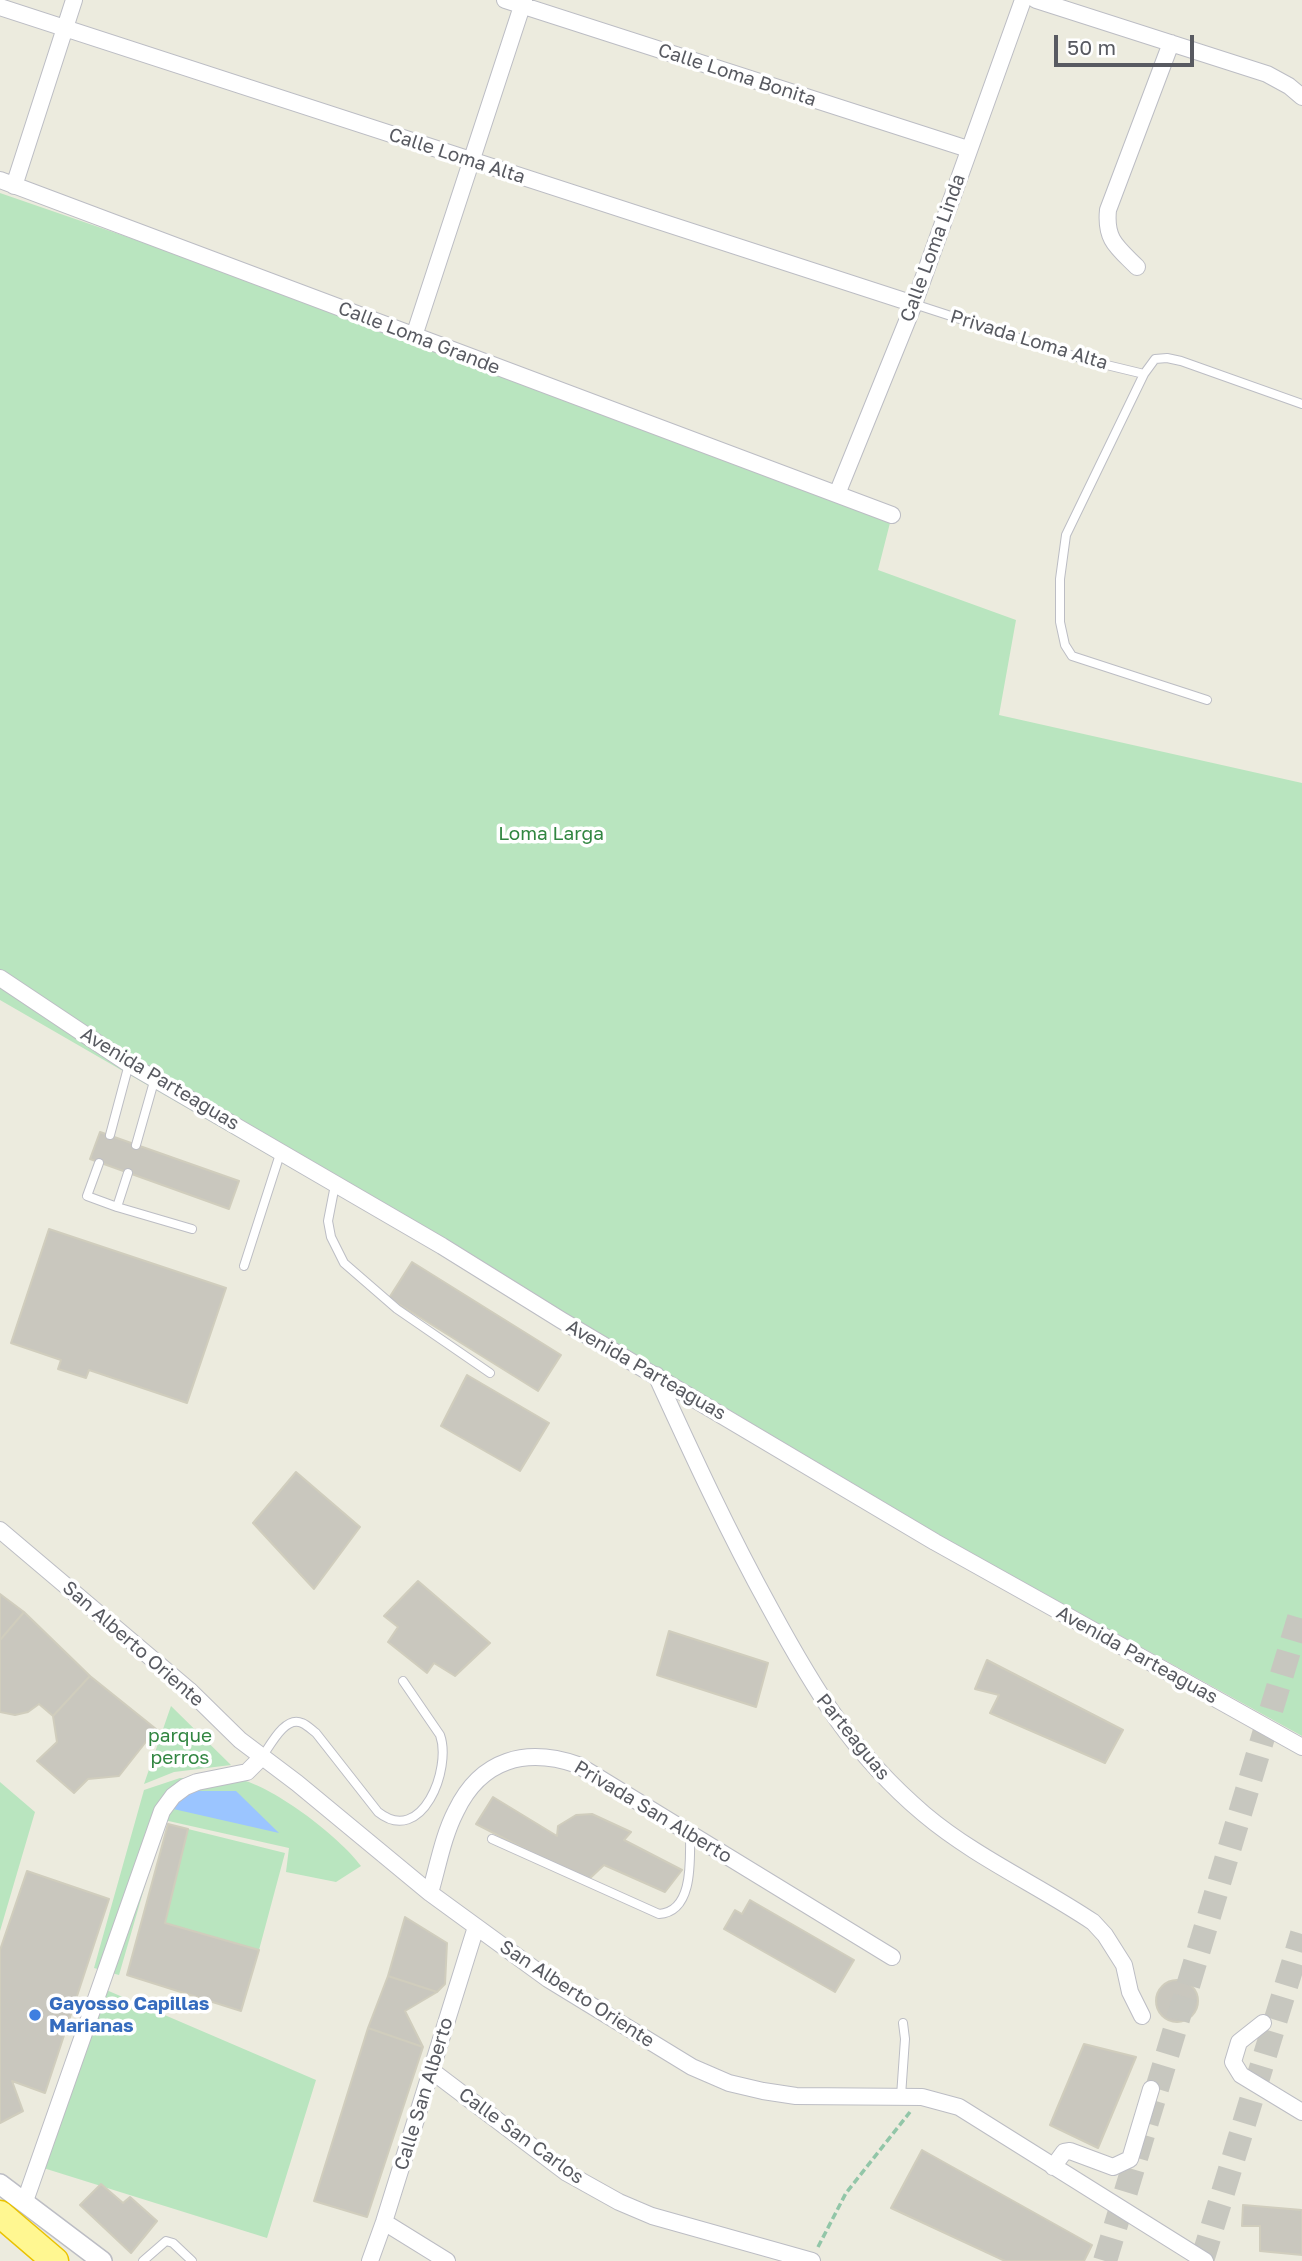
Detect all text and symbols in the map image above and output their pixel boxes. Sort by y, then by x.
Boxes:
scale bar [1057,21,1197,65]
text: 50 m [1067,34,1116,60]
street label: Calle Loma Bonita [655,39,819,111]
street label: Calle Loma Alta [386,123,528,189]
street label: Calle Loma Linda [896,171,970,325]
street label: Calle Loma Grande [335,297,503,379]
street label: Privada Loma Alta [947,305,1111,375]
park label: Loma Larga [498,823,604,845]
street label: Avenida Parteaguas [77,1023,243,1135]
street label: Avenida Parteaguas [562,1315,730,1425]
street label: San Alberto Oriente [58,1576,208,1712]
street label: Avenida Parteaguas [1052,1601,1222,1709]
street label: Parteaguas [811,1689,895,1785]
park label: parque perros [148,1725,212,1769]
street label: Privada San Alberto [570,1756,736,1868]
street label: San Alberto Oriente [495,1936,659,2052]
place label: Gayosso Capillas Marianas [49,1993,209,2037]
marker: Gayosso Capillas Marianas [27,2007,43,2023]
street label: Calle San Alberto [390,2015,458,2173]
street label: Calle San Carlos [454,2083,588,2189]

